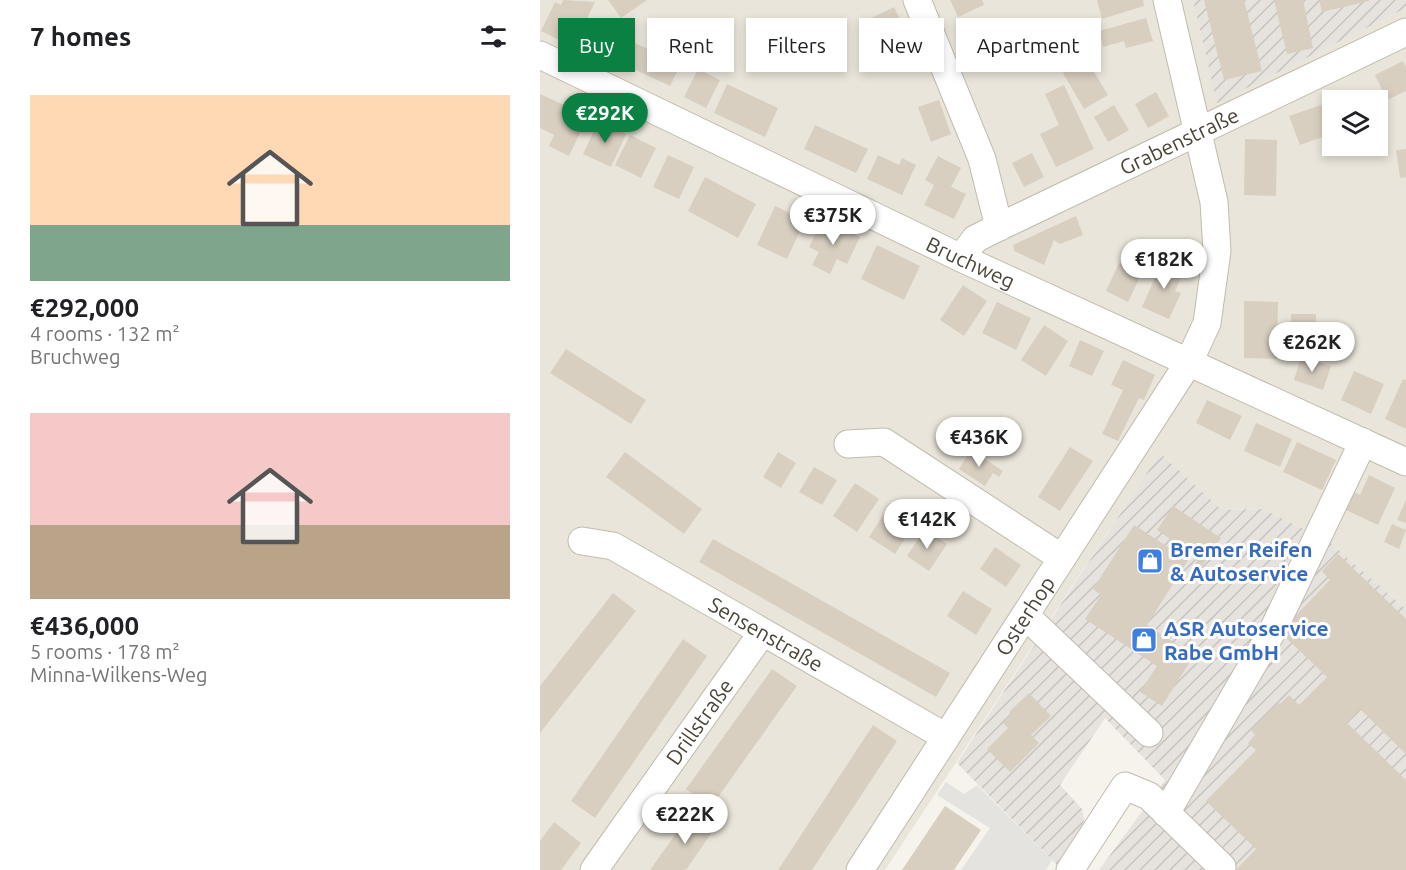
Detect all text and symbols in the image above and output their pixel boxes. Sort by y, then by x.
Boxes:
chip: Buy [558,18,635,72]
chip: Rent [647,18,734,72]
chip: Filters [746,18,847,72]
chip: New [859,18,944,72]
chip: Apartment [956,18,1101,72]
icon: filters [477,20,510,53]
text: 7 homes [30,22,131,51]
map controls [1322,90,1388,156]
button: layers [1322,90,1388,156]
pin: €292K [563,93,647,144]
text: €292K [576,101,634,124]
street label: Grabenstraße [1116,102,1242,179]
icon: home [216,134,324,242]
pin: €375K [791,195,875,246]
text: €375K [804,203,862,226]
street label: Bruchweg [923,231,1019,293]
pin: €182K [1122,239,1206,290]
text: €182K [1135,247,1193,270]
text: €292,000 [30,293,139,322]
text: 4 rooms · 132 m² [30,322,180,345]
pin: €262K [1270,322,1354,373]
text: €262K [1283,330,1341,353]
text: Bruchweg [30,345,120,368]
pin: €436K [937,417,1021,468]
text: €436K [950,425,1008,448]
icon: home [216,452,324,560]
pin: €142K [885,499,969,550]
text: €142K [898,507,956,530]
place label: Bremer Reifen & Autoservice [1170,537,1313,585]
shop icon: Bremer Reifen & Autoservice [1135,546,1165,576]
street label: Osterhop [990,571,1059,660]
street label: Sensenstraße [705,592,828,676]
text: €436,000 [30,611,139,640]
place label: ASR Autoservice Rabe GmbH [1164,616,1329,664]
shop icon: ASR Autoservice Rabe GmbH [1129,625,1159,655]
text: 5 rooms · 178 m² [30,640,180,663]
text: Minna-Wilkens-Weg [30,663,208,686]
street label: Drillstraße [661,674,738,769]
pin: €222K [643,794,727,845]
text: €222K [656,802,714,825]

